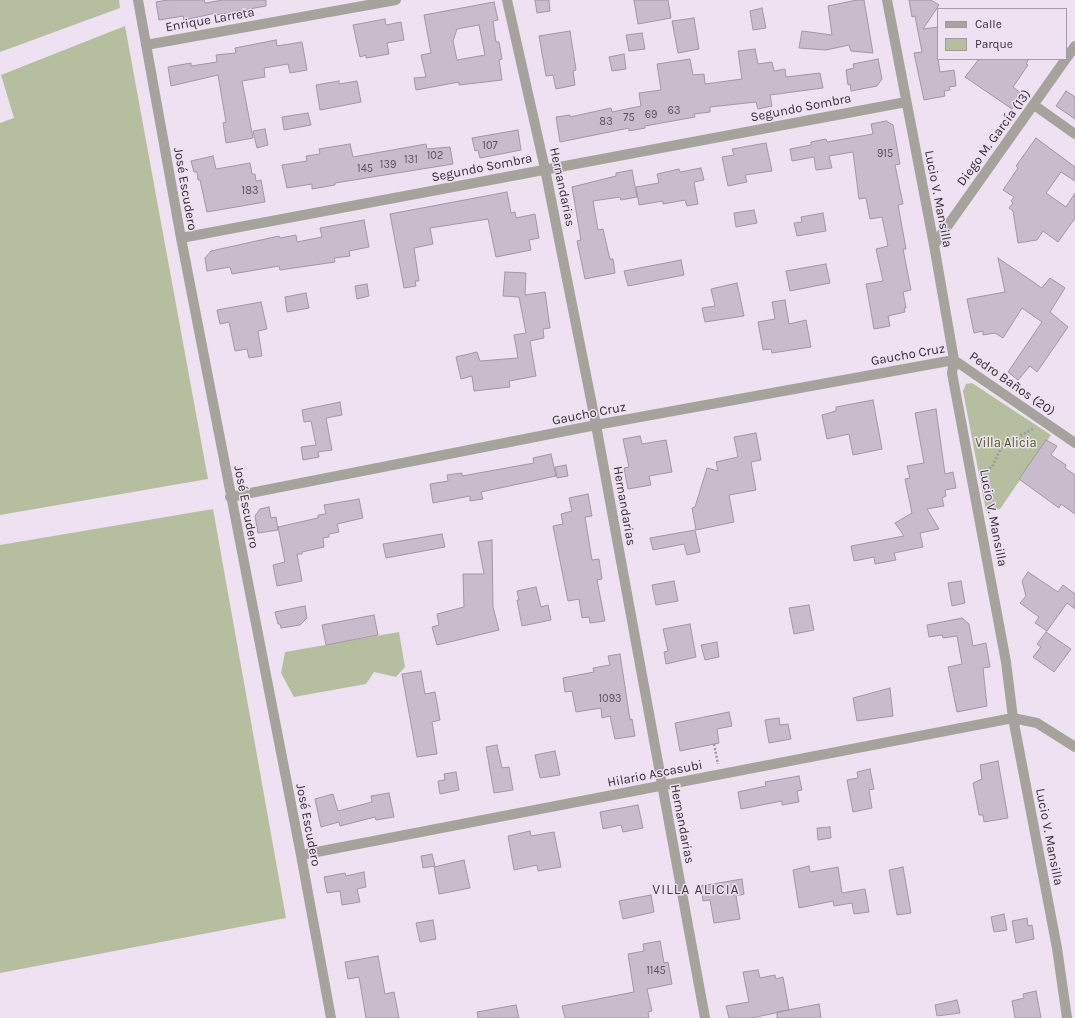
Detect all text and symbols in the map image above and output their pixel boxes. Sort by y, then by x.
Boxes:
street label: Enrique Larreta [164,4,256,36]
legend [937,8,1067,60]
text: Calle [975,17,1002,31]
text: Parque [975,37,1013,51]
street label: Diego M. García (13) [954,87,1034,189]
street label: Segundo Sombra [749,91,853,125]
house number: 63 [668,104,680,118]
house number: 69 [645,108,657,122]
house number: 75 [623,111,635,125]
house number: 83 [599,115,613,129]
house number: 107 [482,139,498,153]
street label: José Escudero [170,146,200,232]
street label: Hernandarias [546,146,578,228]
house number: 915 [877,147,893,161]
house number: 102 [427,149,443,163]
street label: Lucio V. Mansilla [921,149,955,249]
street label: Segundo Sombra [430,151,534,185]
house number: 131 [404,153,418,167]
house number: 139 [380,158,396,172]
house number: 145 [357,162,373,176]
house number: 183 [242,184,258,198]
street label: Gaucho Cruz [870,341,946,369]
street label: Pedro Baños (20) [966,349,1058,419]
street label: Gaucho Cruz [551,399,627,429]
park label: Villa Alicia [975,435,1037,451]
street label: José Escudero [230,464,262,550]
street label: Hernandarias [609,465,639,547]
street label: Lucio V. Mansilla [976,468,1010,568]
house number: 1093 [598,692,622,706]
street label: Hilario Ascasubi [606,757,704,791]
street label: José Escudero [292,782,324,868]
street label: Hernandarias [667,783,697,865]
street label: Lucio V. Mansilla [1032,787,1066,887]
district label: VILLA ALICIA [652,882,740,898]
house number: 1145 [646,964,666,978]

